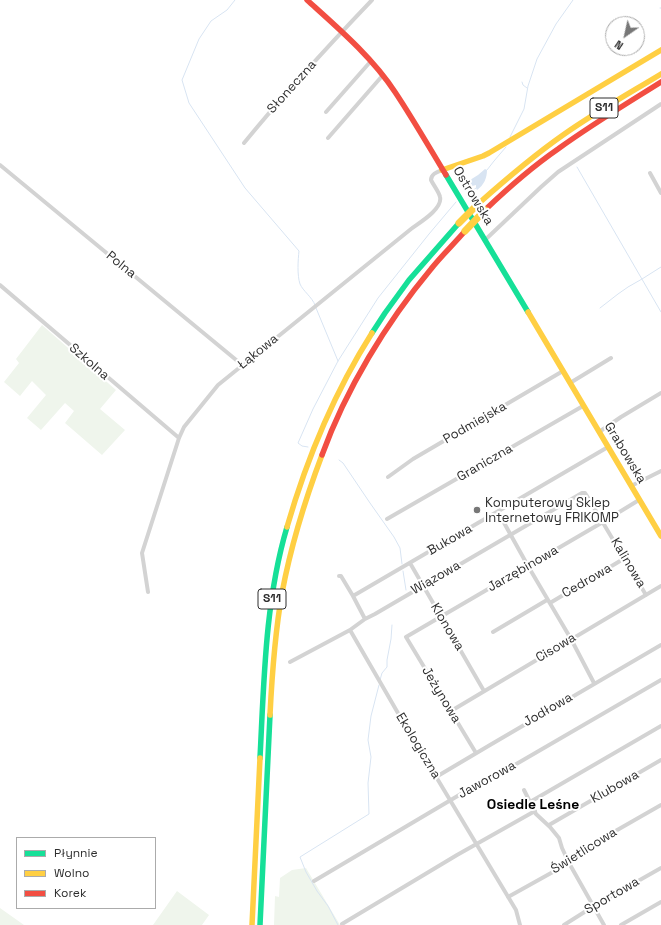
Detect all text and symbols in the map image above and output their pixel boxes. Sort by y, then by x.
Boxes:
north arrow [605,16,645,56]
text: N [612,37,626,53]
street label: Słoneczna [264,57,320,117]
road number: S11 [590,98,618,118]
street label: Ostrowska [449,164,497,228]
street label: Polna [103,248,139,282]
street label: Łąkowa [235,331,281,373]
street label: Szkolna [66,340,112,384]
street label: Podmiejska [441,399,509,447]
street label: Grabowska [601,420,649,486]
street label: Graniczna [454,441,516,485]
place label: Komputerowy Sklep Internetowy FRIKOMP [485,495,619,526]
marker: Komputerowy Sklep Internetowy FRIKOMP [472,505,482,515]
street label: Bukowa [425,521,475,559]
street label: Kalinowa [607,535,649,591]
street label: Jarzębinowa [485,542,561,596]
street label: Wiązowa [409,558,463,598]
street label: Cedrowa [559,561,615,601]
road number: S11 [258,589,286,609]
street label: Klonowa [427,600,467,654]
street label: Cisowa [533,630,579,666]
street label: Jeżynowa [418,664,464,726]
street label: Jodłowa [521,690,575,730]
street label: Ekologiczna [392,710,444,782]
street label: Jaworowa [455,758,519,802]
street label: Klubowa [588,767,642,807]
district label: Osiedle Leśne [487,797,579,813]
street label: Świetlicowa [548,825,620,877]
legend [16,837,156,909]
text: Płynnie [54,845,98,861]
text: Wolno [54,865,89,881]
street label: Sportowa [582,874,642,918]
text: Korek [54,885,86,901]

